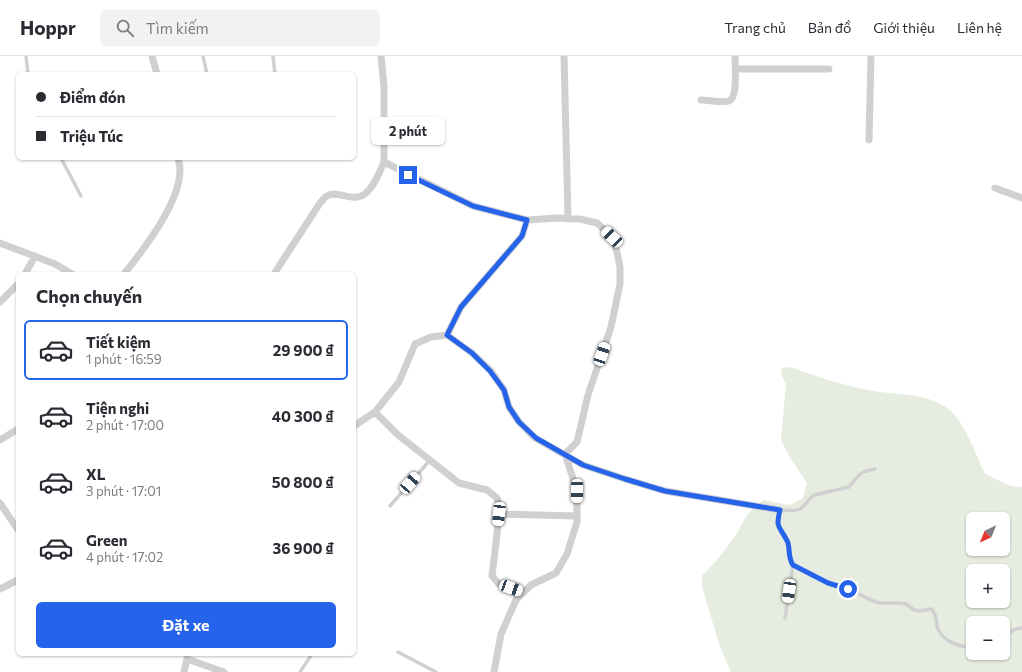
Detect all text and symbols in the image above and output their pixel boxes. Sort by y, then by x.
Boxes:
search box [100,10,380,46]
text: Hoppr [20,16,76,39]
icon: search [114,17,136,39]
text: Tìm kiếm [146,19,209,37]
text: Trang chủ [724,19,786,36]
text: Bản đồ [808,19,851,36]
text: Giới thiệu [873,19,935,36]
text: Liên hệ [957,19,1002,36]
text: Điểm đón [60,88,125,106]
callout: 2 phút [371,117,445,145]
text: 2 phút [389,123,427,139]
text: Triệu Túc [60,127,123,145]
route end [399,166,417,184]
car [599,224,625,250]
text: Chọn chuyến [36,285,142,307]
icon: car [38,332,74,368]
text: Tiết kiệm [86,333,151,351]
text: 29 900 ₫ [273,341,334,359]
car [592,341,612,367]
text: 1 phút · 16:59 [86,351,162,367]
icon: car [38,398,74,434]
text: Tiện nghi [86,399,149,417]
text: 40 300 ₫ [272,407,334,425]
text: 2 phút · 17:00 [86,417,164,433]
icon: car [38,464,74,500]
text: XL [86,465,105,483]
car [398,470,422,496]
text: 50 800 ₫ [272,473,334,491]
car [571,479,583,503]
text: 3 phút · 17:01 [86,483,161,499]
car [492,501,506,527]
north arrow [966,512,1010,556]
map controls [966,512,1010,660]
icon: car [38,530,74,566]
text: Green [86,531,127,549]
text: 36 900 ₫ [273,539,334,557]
text: 4 phút · 17:02 [86,549,163,565]
button: + [966,564,1010,608]
car [498,578,524,598]
car [781,578,797,604]
route start [839,580,857,598]
button: Đặt xe [36,602,336,648]
button: − [966,616,1010,660]

